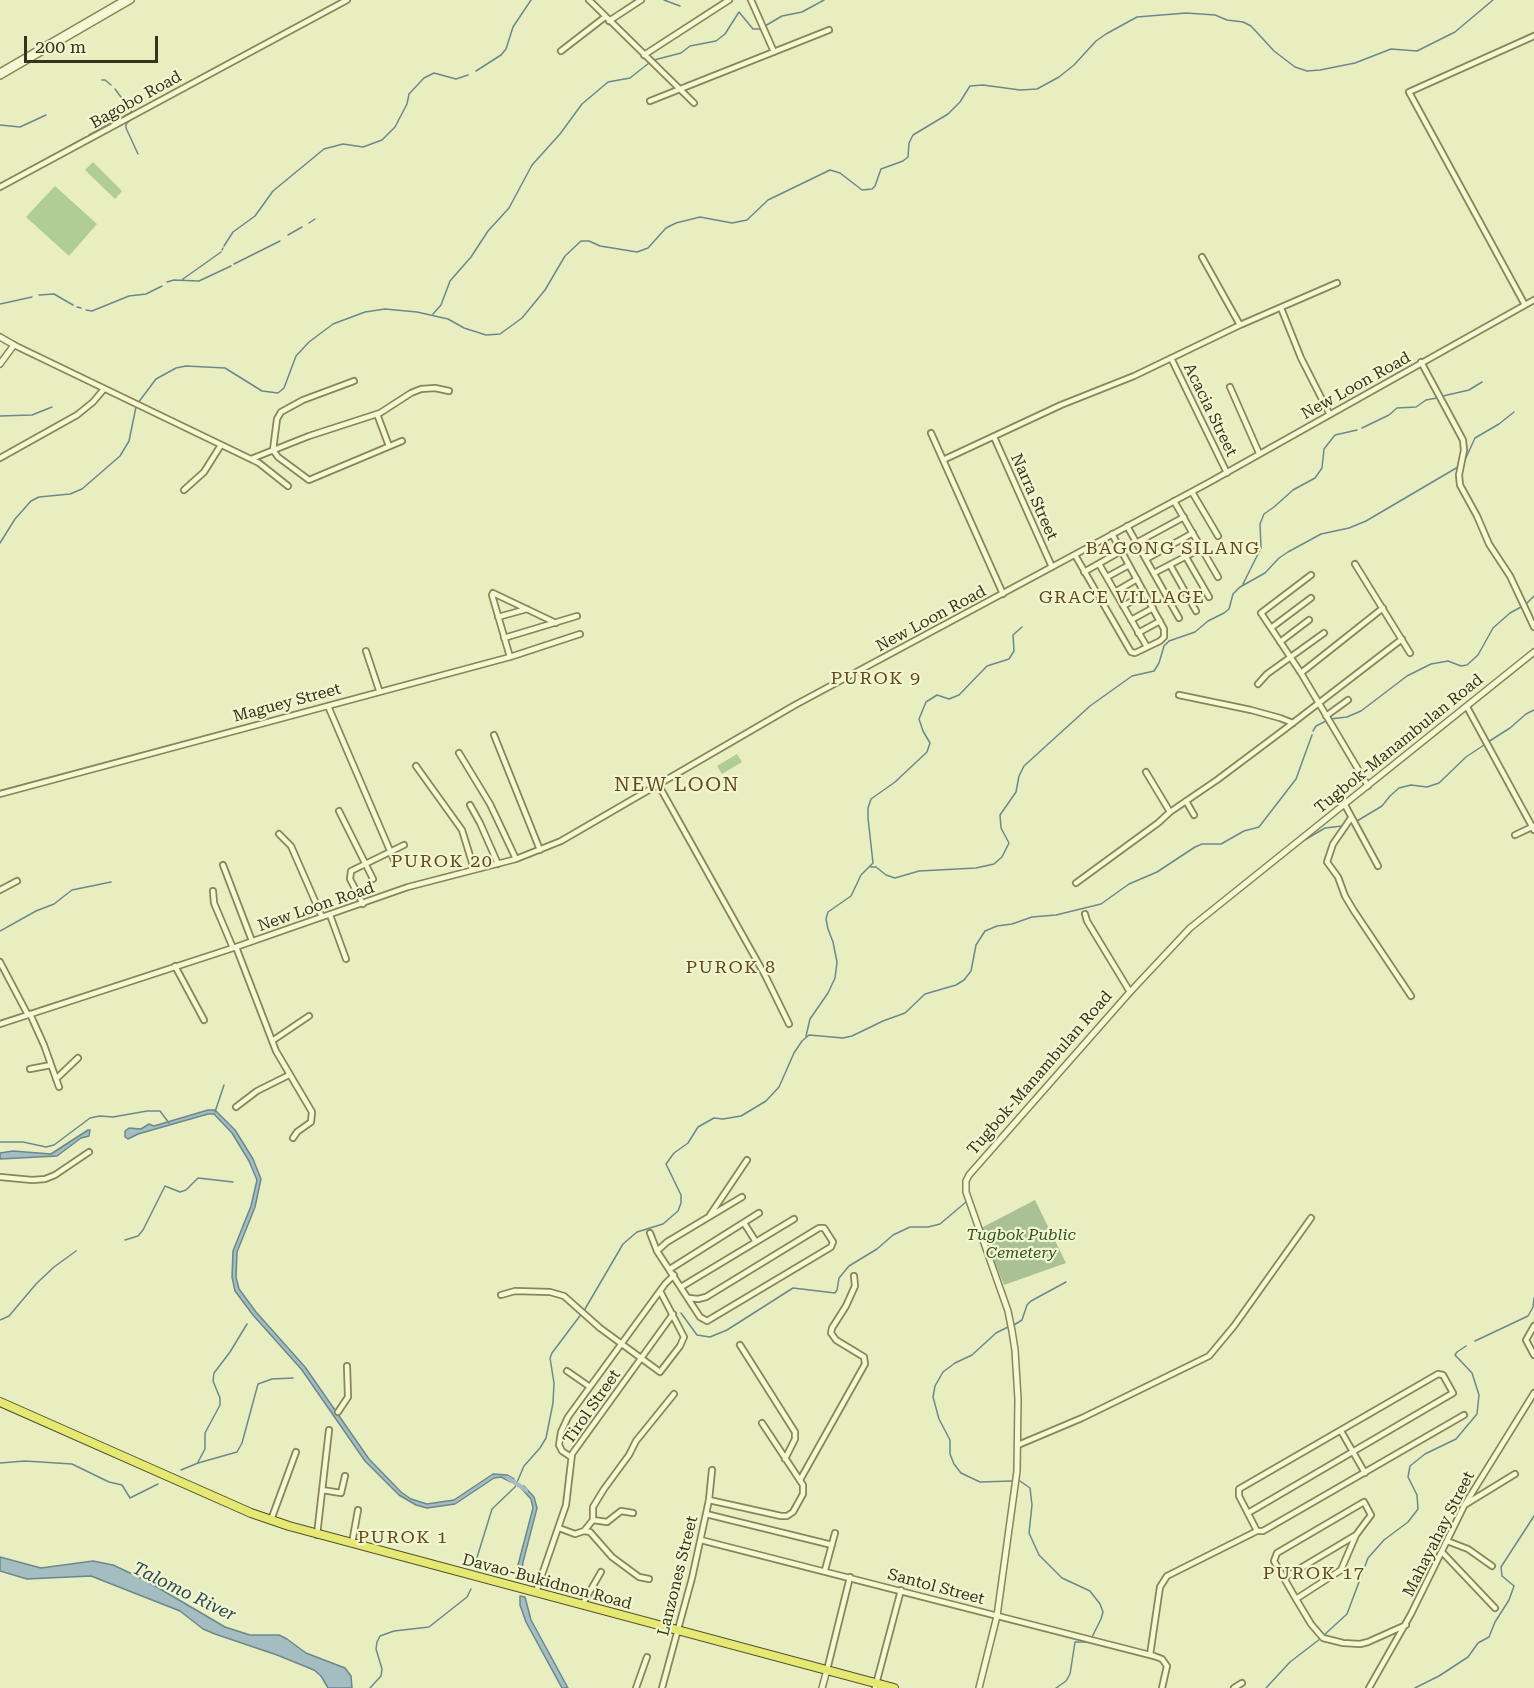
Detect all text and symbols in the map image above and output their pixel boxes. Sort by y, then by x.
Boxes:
scale bar [27,24,160,62]
text: 200 m [35,36,86,57]
street label: Bagobo Road [87,67,185,133]
street label: New Loon Road [1298,348,1414,424]
street label: Acacia Street [1179,360,1241,460]
street label: Narra Street [1006,451,1062,543]
district label: BAGONG SILANG [1086,538,1260,560]
street label: New Loon Road [873,582,989,656]
district label: GRACE VILLAGE [1039,587,1205,609]
district label: PUROK 9 [830,668,922,690]
street label: Tugbok-Manambulan Road [1311,670,1487,818]
street label: Maguey Street [231,679,343,727]
district label: NEW LOON [614,773,740,797]
district label: PUROK 20 [391,851,493,873]
street label: New Loon Road [255,878,377,936]
district label: PUROK 8 [685,957,777,979]
street label: Tugbok-Manambulan Road [964,987,1116,1159]
park label: Tugbok Public Cemetery [966,1225,1076,1263]
street label: Tirol Street [559,1366,625,1448]
street label: Mahayahay Street [1399,1468,1479,1600]
street label: Lanzones Street [654,1514,702,1638]
district label: PUROK 1 [357,1527,449,1549]
street label: Davao-Bukidnon Road [460,1550,634,1614]
water label: Talomo River [129,1558,239,1626]
district label: PUROK 17 [1263,1563,1365,1585]
street label: Santol Street [885,1565,987,1609]

